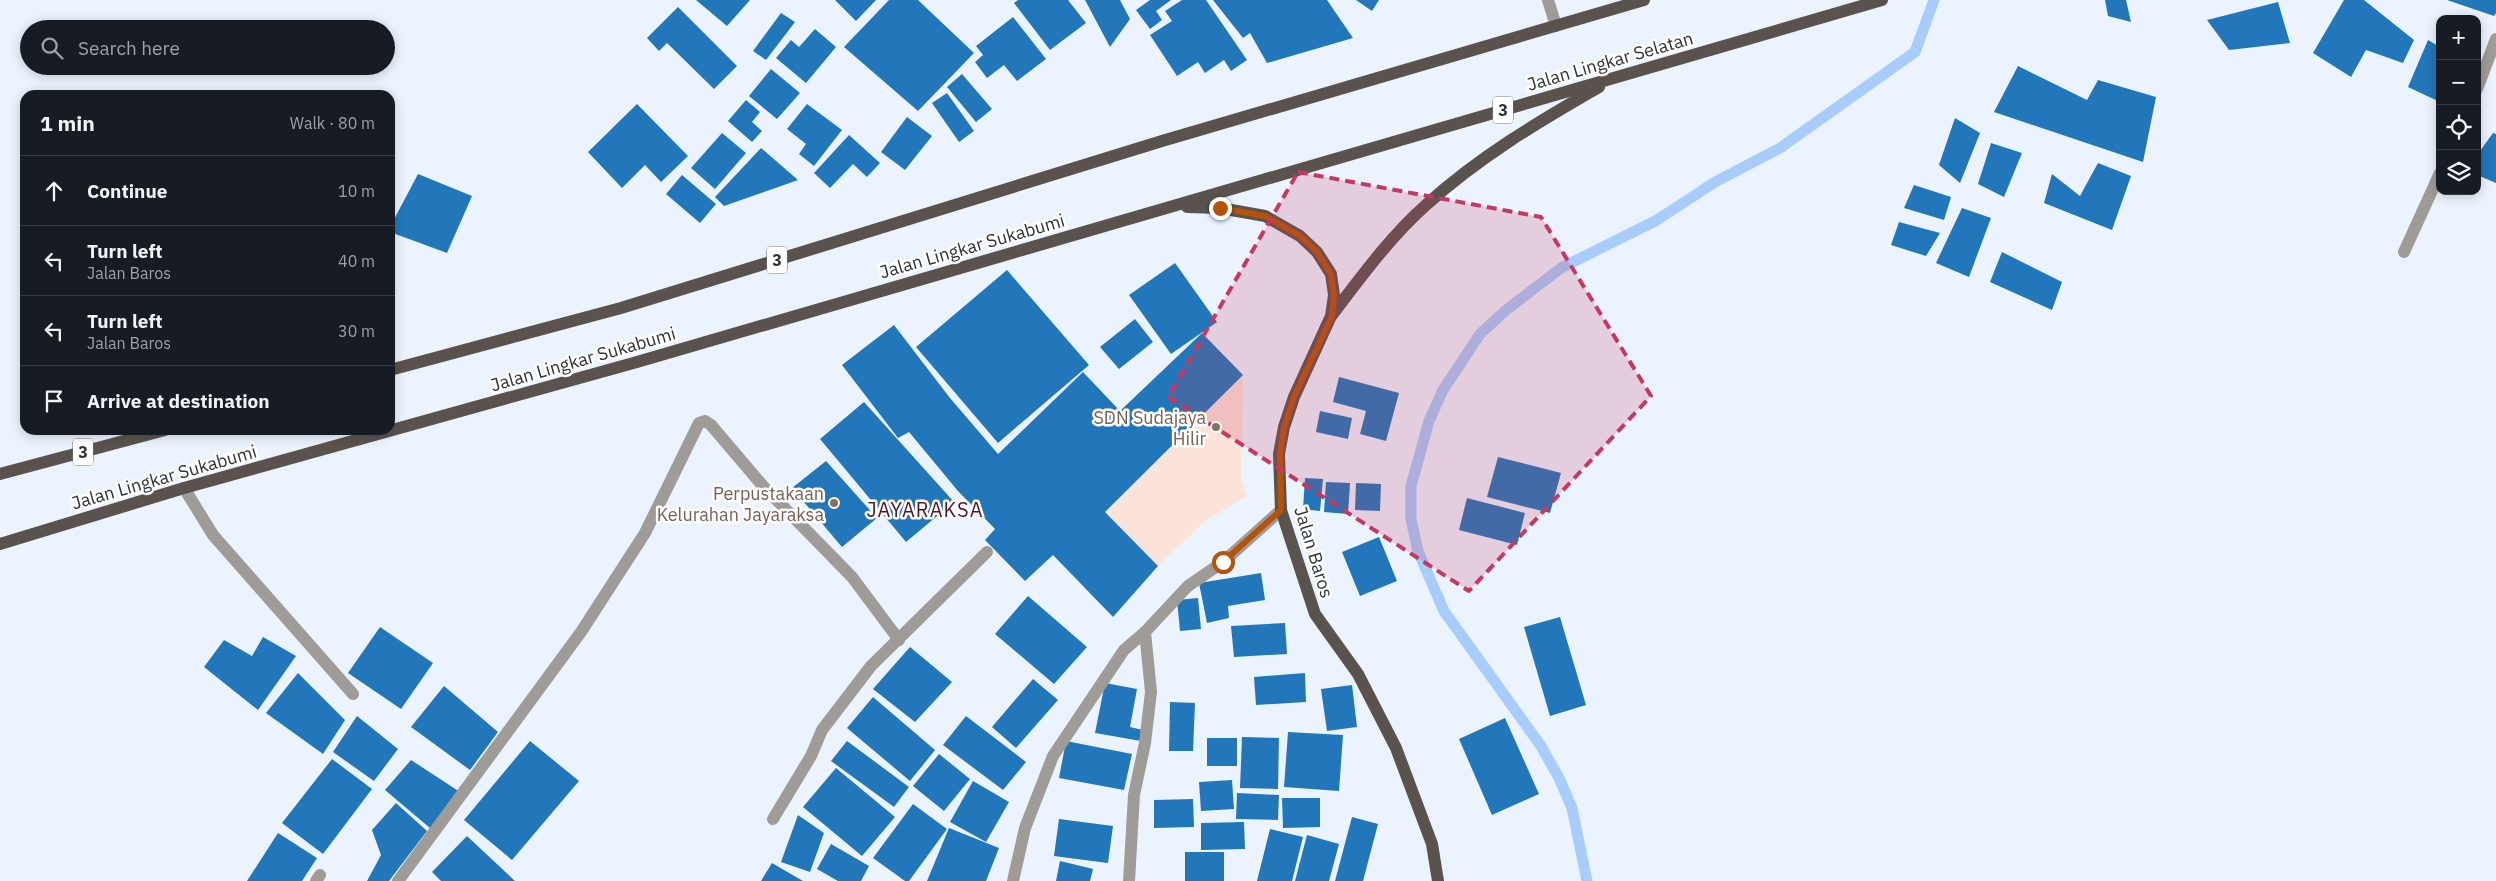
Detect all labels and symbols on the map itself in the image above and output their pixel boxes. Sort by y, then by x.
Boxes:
street label: Jalan Lingkar Selatan [1524,26,1696,96]
road number: 3 [1493,96,1513,124]
route end [1209,197,1232,220]
street label: Jalan Lingkar Sukabumi [877,209,1067,283]
road number: 3 [767,246,787,274]
street label: Jalan Lingkar Sukabumi [488,322,678,396]
place label: SDN Sudajaya Hilir [1093,406,1206,450]
marker: SDN Sudajaya Hilir [1210,421,1222,433]
road number: 3 [73,438,93,466]
street label: Jalan Lingkar Sukabumi [69,440,259,514]
place label: Perpustakaan Kelurahan Jayaraksa [657,482,824,526]
district label: JAYARAKSA [866,496,984,523]
marker: Perpustakaan Kelurahan Jayaraksa [828,497,840,509]
street label: Jalan Baros [1289,503,1339,601]
route start [1212,551,1235,574]

